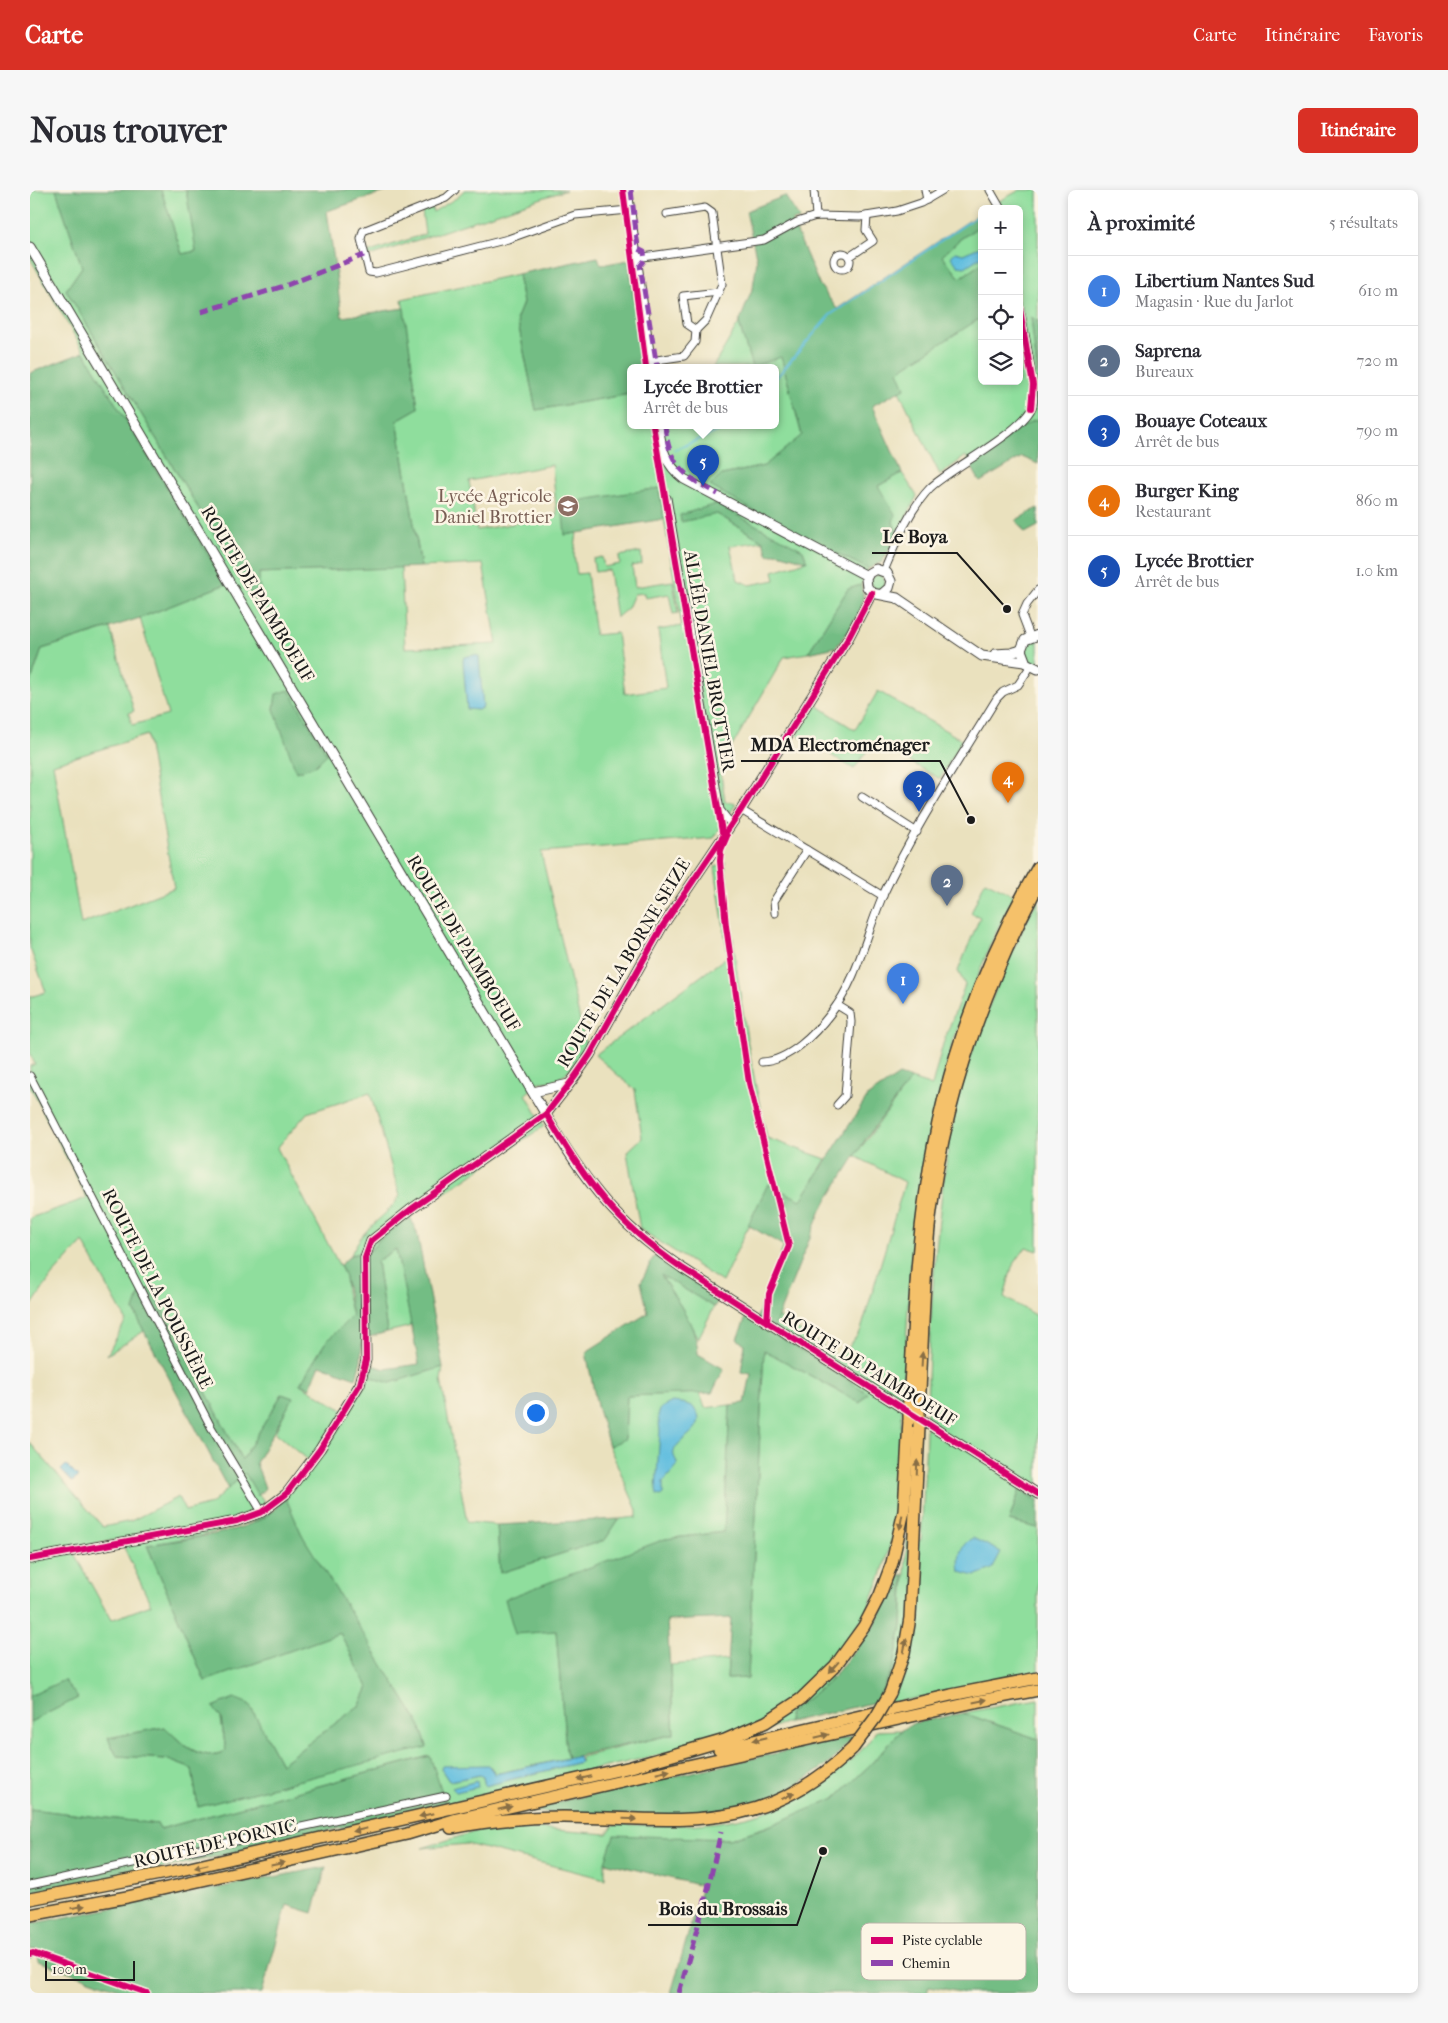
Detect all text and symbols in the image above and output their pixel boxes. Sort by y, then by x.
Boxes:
text: Carte [25,21,83,49]
text: Carte [1193,25,1237,46]
text: Itinéraire [1265,25,1340,46]
text: Favoris [1368,25,1423,46]
button: Itinéraire [1298,108,1418,153]
text: Nous trouver [30,110,227,151]
map controls [978,205,1023,385]
button: + [978,205,1023,250]
text: À proximité [1088,211,1195,235]
text: 5 résultats [1329,213,1398,232]
button: − [978,250,1023,295]
text: Libertium Nantes Sud [1135,270,1314,292]
text: 1 [1101,281,1107,300]
text: 610 m [1358,281,1398,300]
text: Magasin · Rue du Jarlot [1135,292,1294,311]
button: locate [978,295,1023,340]
button: layers [978,340,1023,385]
text: Saprena [1135,340,1201,362]
text: 2 [1100,351,1108,370]
text: 720 m [1357,351,1398,370]
text: Bureaux [1135,362,1194,381]
popup [627,364,779,429]
text: Lycée Brottier [644,376,762,398]
text: Arrêt de bus [644,398,728,417]
text: Bouaye Coteaux [1135,410,1267,432]
text: 3 [1101,421,1107,440]
text: 790 m [1356,421,1398,440]
text: Arrêt de bus [1135,432,1219,451]
pin: 5 [687,445,719,486]
text: Burger King [1135,480,1238,502]
place label: Lycée Agricole Daniel Brottier [434,486,552,528]
text: 4 [1099,491,1109,510]
text: 860 m [1356,491,1398,510]
school or university icon: Lycée Agricole Daniel Brottier [556,494,580,518]
street label: ROUTE DE PAIMBOEUF [196,502,318,686]
text: Restaurant [1135,502,1211,521]
callout: Le Boya [872,519,957,553]
text: Le Boya [882,526,949,548]
street label: ALLÉE DANIEL BROTTIER [679,547,740,774]
text: Lycée Brottier [1135,550,1253,572]
text: 5 [1101,561,1107,580]
text: 1.0 km [1355,561,1398,580]
text: Arrêt de bus [1135,572,1219,591]
callout: MDA Electroménager [741,727,940,761]
text: MDA Electroménager [749,734,930,756]
pin: 4 [992,762,1024,803]
pin: 3 [903,771,935,812]
street label: ROUTE DE PAIMBOEUF [402,851,524,1035]
street label: ROUTE DE LA BORNE SEIZE [553,855,695,1071]
pin: 2 [931,865,963,906]
pin: 1 [887,963,919,1004]
street label: ROUTE DE LA POUSSIÈRE [97,1185,218,1393]
street label: ROUTE DE PAIMBOEUF [778,1307,960,1431]
one-way arrow [918,1351,926,1367]
your location [523,1400,549,1426]
one-way arrow [913,1459,921,1475]
one-way arrow [897,1515,905,1531]
one-way arrow [901,1639,909,1654]
one-way arrow [828,1661,839,1674]
one-way arrow [973,1697,988,1705]
one-way arrow [814,1732,829,1740]
one-way arrow [753,1735,768,1743]
one-way arrow [655,1768,671,1776]
one-way arrow [576,1774,591,1782]
one-way arrow [781,1792,795,1800]
one-way arrow [497,1804,512,1812]
one-way arrow [418,1811,433,1819]
street label: ROUTE DE PORNIC [132,1815,298,1873]
one-way arrow [622,1815,638,1823]
one-way arrow [352,1826,367,1834]
one-way arrow [271,1859,287,1867]
one-way arrow [194,1862,209,1870]
callout: Bois du Brossais [648,1891,797,1925]
text: Bois du Brossais [658,1898,788,1920]
one-way arrow [70,1902,86,1910]
legend [861,1923,1026,1980]
text: Piste cyclable [902,1932,982,1949]
text: Chemin [902,1955,950,1972]
scale bar [45,1958,135,1981]
text: 100 m [52,1961,87,1978]

